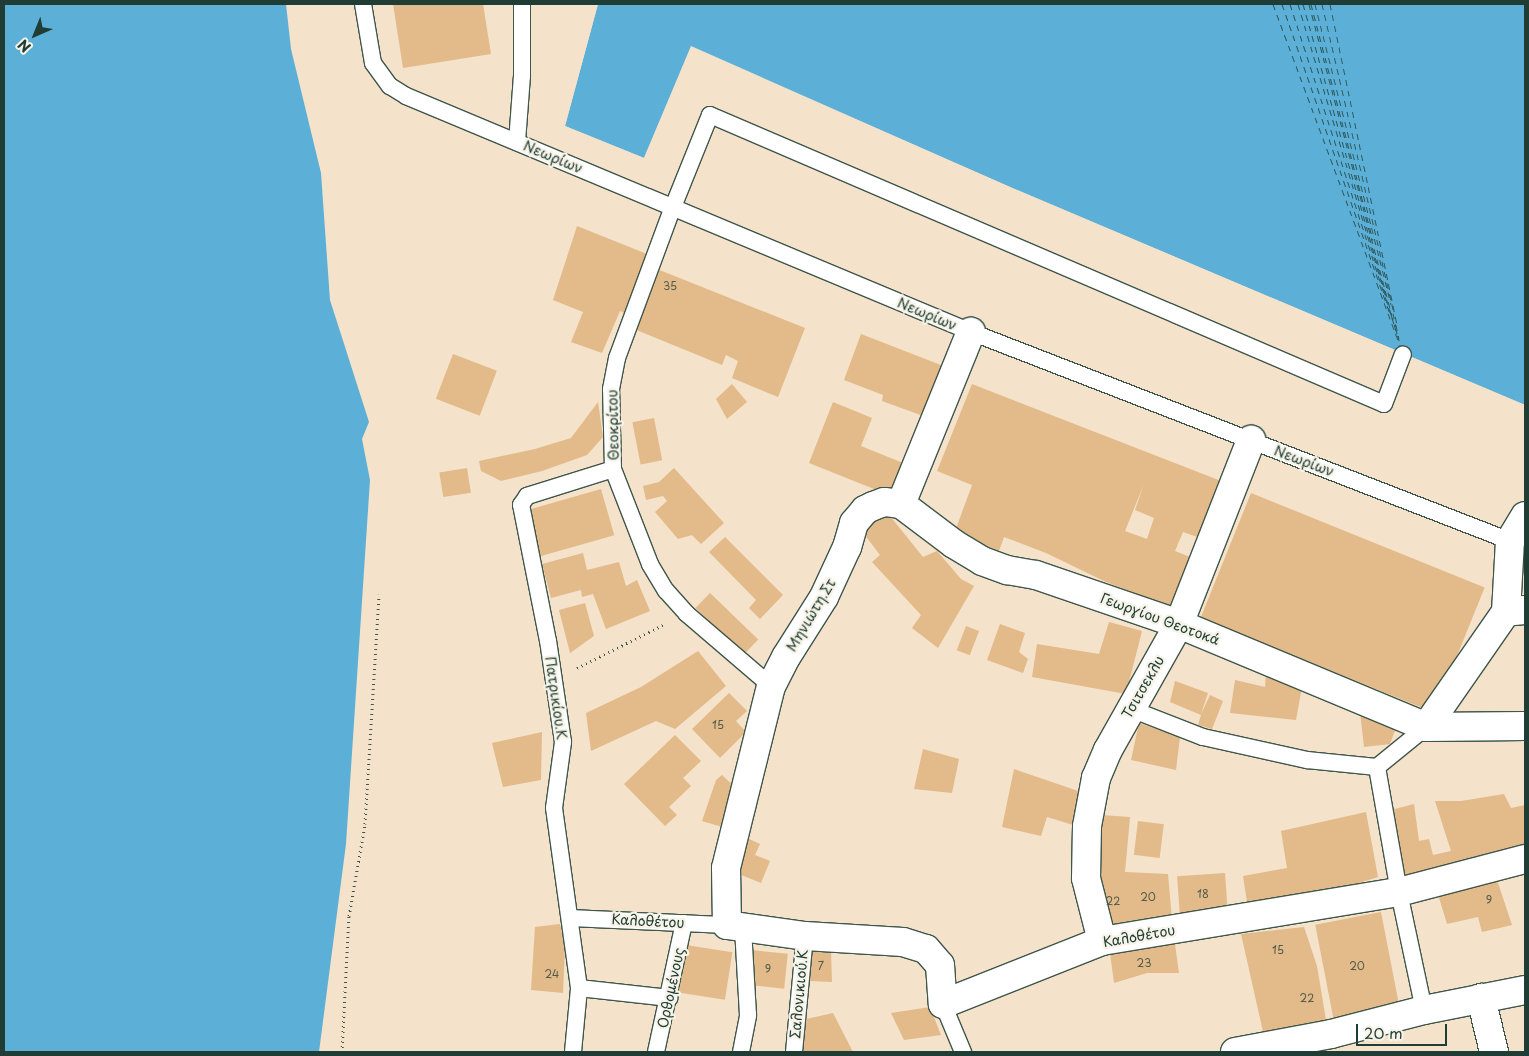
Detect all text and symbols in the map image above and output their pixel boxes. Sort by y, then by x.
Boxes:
north arrow [10,10,60,60]
text: N [13,35,36,58]
street label: Νεωρίων [521,137,585,177]
house number: 35 [663,279,677,293]
street label: Νεωρίων [895,294,959,334]
street label: Θεοκρίτου [604,389,622,461]
street label: Νεωρίων [1272,442,1336,480]
street label: Μηνιώτη.Στ [783,576,839,654]
street label: Γεωργίου Θεοτοκά [1098,590,1222,648]
street label: Τσιτσεκλυ [1118,653,1168,721]
street label: Πατρικίου.Κ [542,655,570,741]
house number: 15 [712,718,724,732]
house number: 18 [1197,887,1209,901]
house number: 20 [1140,890,1156,904]
house number: 9 [1486,893,1492,907]
house number: 22 [1106,894,1120,908]
street label: Καλοθέτου [611,911,685,931]
street label: Καλοθέτου [1102,921,1176,951]
house number: 15 [1272,943,1284,957]
street label: Ορθομένους [654,946,688,1030]
street label: Σαλονικιού.Κ [787,949,811,1039]
house number: 23 [1137,956,1151,970]
house number: 7 [818,959,824,973]
house number: 20 [1349,959,1365,973]
house number: 9 [765,962,771,976]
house number: 24 [545,967,559,981]
house number: 22 [1300,991,1314,1005]
scale bar [1359,1014,1450,1046]
text: 20 m [1364,1021,1403,1044]

